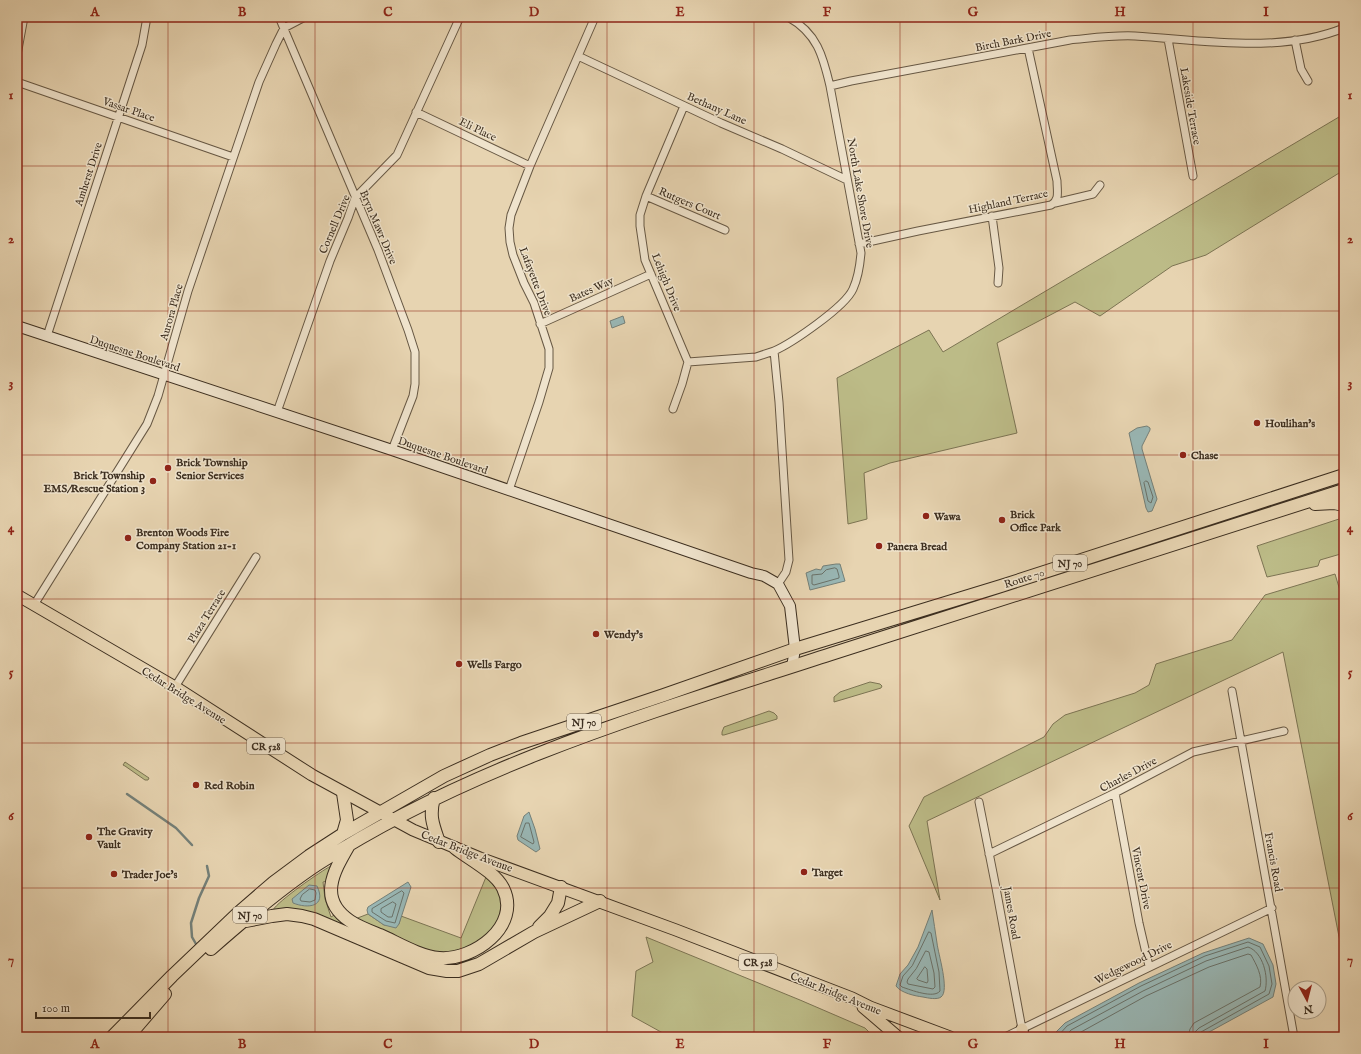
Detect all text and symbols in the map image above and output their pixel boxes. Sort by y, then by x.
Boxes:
text: A [90,4,101,21]
text: B [238,4,247,21]
text: C [383,4,393,21]
text: D [529,4,540,21]
text: E [675,4,685,21]
text: F [823,4,832,21]
text: G [968,4,979,21]
text: H [1114,4,1126,21]
text: I [1263,4,1269,21]
street label: Birch Bark Drive [974,27,1052,55]
street label: Lakeside Terrace [1176,66,1204,146]
text: 1 [9,87,14,104]
text: 1 [1348,87,1353,104]
street label: Bethany Lane [685,90,749,128]
street label: Vassar Place [100,94,157,125]
street label: Eli Place [457,115,499,145]
street label: North Lake Shore Drive [843,137,877,249]
street label: Amherst Drive [72,141,106,209]
street label: Rutgers Court [656,185,723,223]
street label: Highland Terrace [967,187,1049,217]
street label: Bryn Mawr Drive [356,188,400,267]
street label: Cornell Drive [316,193,354,256]
text: 2 [8,231,14,248]
text: 2 [1347,231,1353,248]
street label: Lafayette Drive [516,245,555,318]
street label: Lehigh Drive [648,251,684,314]
street label: Bates Way [567,274,616,306]
street label: Aurora Place [157,282,187,343]
street label: Duquesne Boulevard [88,333,182,375]
text: 3 [9,375,14,392]
text: 3 [1348,375,1353,392]
place label: Houlihan's [1265,417,1315,431]
marker: Houlihan's [1252,418,1262,428]
street label: Duquesne Boulevard [396,434,490,478]
place label: Chase [1191,449,1218,463]
marker: Chase [1178,450,1188,460]
place label: Brick Township Senior Services [176,456,248,483]
marker: Brick Township Senior Services [163,463,173,473]
place label: Brick Township EMS/Rescue Station 3 [43,469,145,496]
marker: Brick Township EMS/Rescue Station 3 [148,476,158,486]
place label: Brick Office Park [1010,508,1062,535]
place label: Wawa [933,510,961,524]
marker: Wawa [921,511,931,521]
marker: Brick Office Park [997,515,1007,525]
text: 4 [8,520,15,537]
text: 4 [1347,520,1354,537]
place label: Brenton Woods Fire Company Station 21-1 [136,526,236,553]
marker: Brenton Woods Fire Company Station 21-1 [123,533,133,543]
place label: Panera Bread [887,540,948,554]
marker: Panera Bread [874,541,884,551]
road number: NJ 70 [1053,555,1087,571]
street label: Route 70 [1002,566,1046,592]
street label: Plaza Terrace [185,587,229,646]
place label: Wendy's [603,628,643,642]
marker: Wendy's [591,629,601,639]
place label: Wells Fargo [466,658,522,672]
marker: Wells Fargo [454,659,464,669]
text: 5 [9,664,14,681]
street label: Cedar Bridge Avenue [139,664,228,728]
text: 5 [1348,664,1353,681]
road number: NJ 70 [567,714,601,730]
road number: CR 528 [247,738,285,754]
street label: Charles Drive [1098,754,1159,796]
place label: Red Robin [204,779,255,793]
marker: Red Robin [191,780,201,790]
text: 6 [8,808,14,825]
text: 6 [1347,808,1353,825]
place label: The Gravity Vault [96,825,153,852]
street label: Cedar Bridge Avenue [419,828,514,876]
street label: Francis Road [1261,831,1285,893]
marker: The Gravity Vault [84,832,94,842]
street label: Vincent Drive [1128,845,1154,911]
place label: Target [811,866,843,880]
marker: Target [799,867,809,877]
place label: Trader Joe's [121,868,177,882]
marker: Trader Joe's [109,869,119,879]
street label: James Road [999,884,1023,941]
road number: NJ 70 [233,907,267,923]
street label: Wedgewood Drive [1092,938,1175,988]
text: 7 [8,952,14,969]
text: 7 [1347,952,1353,969]
road number: CR 528 [739,954,777,970]
street label: Cedar Bridge Avenue [788,969,883,1019]
north arrow [1287,980,1327,1020]
scale bar [36,994,150,1020]
text: 100 m [42,1001,70,1016]
text: N [1302,1001,1315,1017]
text: A [90,1036,101,1053]
text: B [238,1036,247,1053]
text: C [383,1036,393,1053]
text: D [529,1036,540,1053]
text: E [675,1036,685,1053]
text: F [823,1036,832,1053]
text: G [968,1036,979,1053]
text: H [1114,1036,1126,1053]
text: I [1263,1036,1269,1053]

